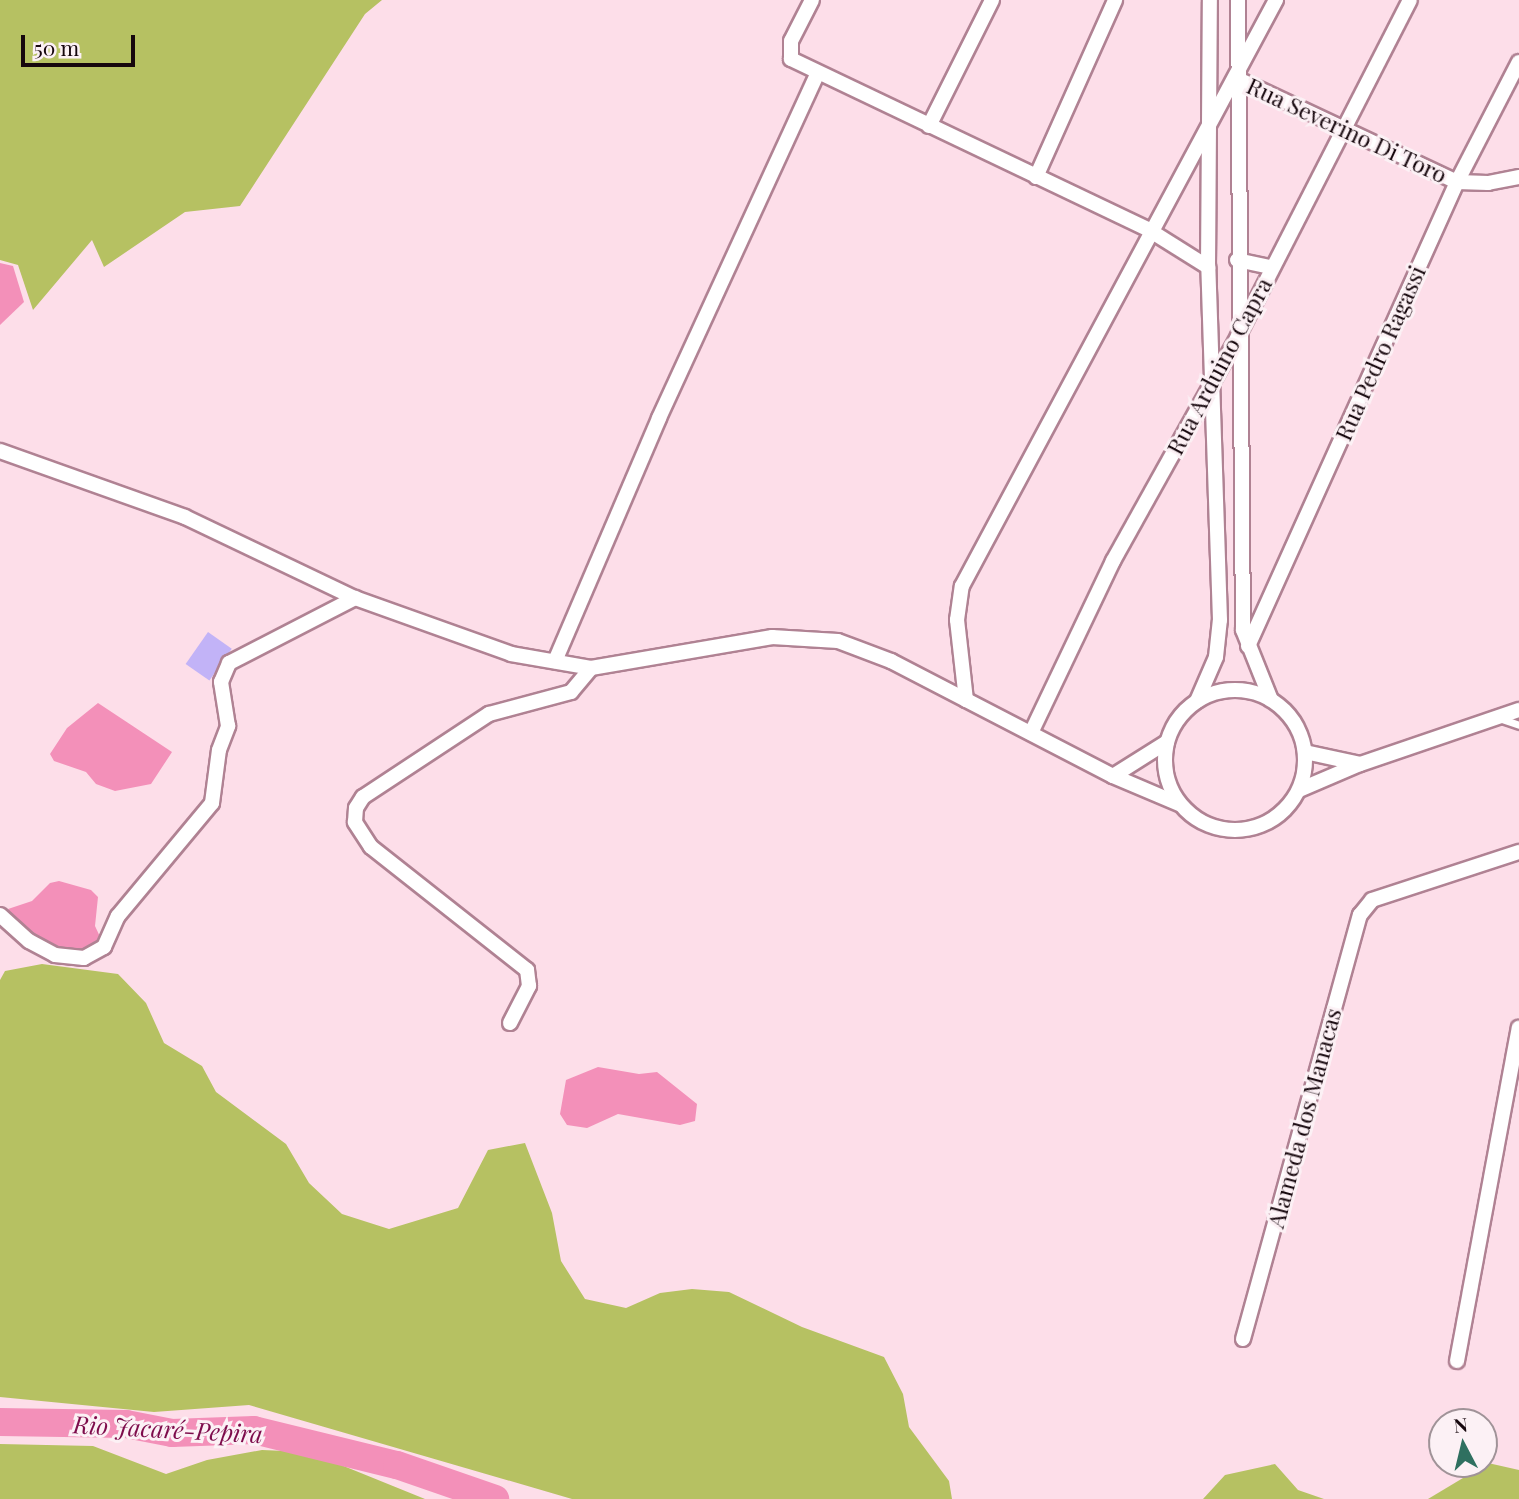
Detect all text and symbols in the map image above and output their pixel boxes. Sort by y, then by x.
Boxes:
scale bar [24,21,138,65]
text: 50 m [34,33,79,61]
street label: Rua Severino Di Toro [1242,71,1452,189]
street label: Rua Pedro Ragassi [1329,261,1431,445]
street label: Rua Arduino Capra [1160,272,1278,460]
street label: Alameda dos Manacas [1261,1005,1347,1231]
north arrow [1428,1408,1498,1478]
water label: Rio Jacaré-Pepira [73,1410,263,1448]
text: N [1452,1410,1469,1438]

